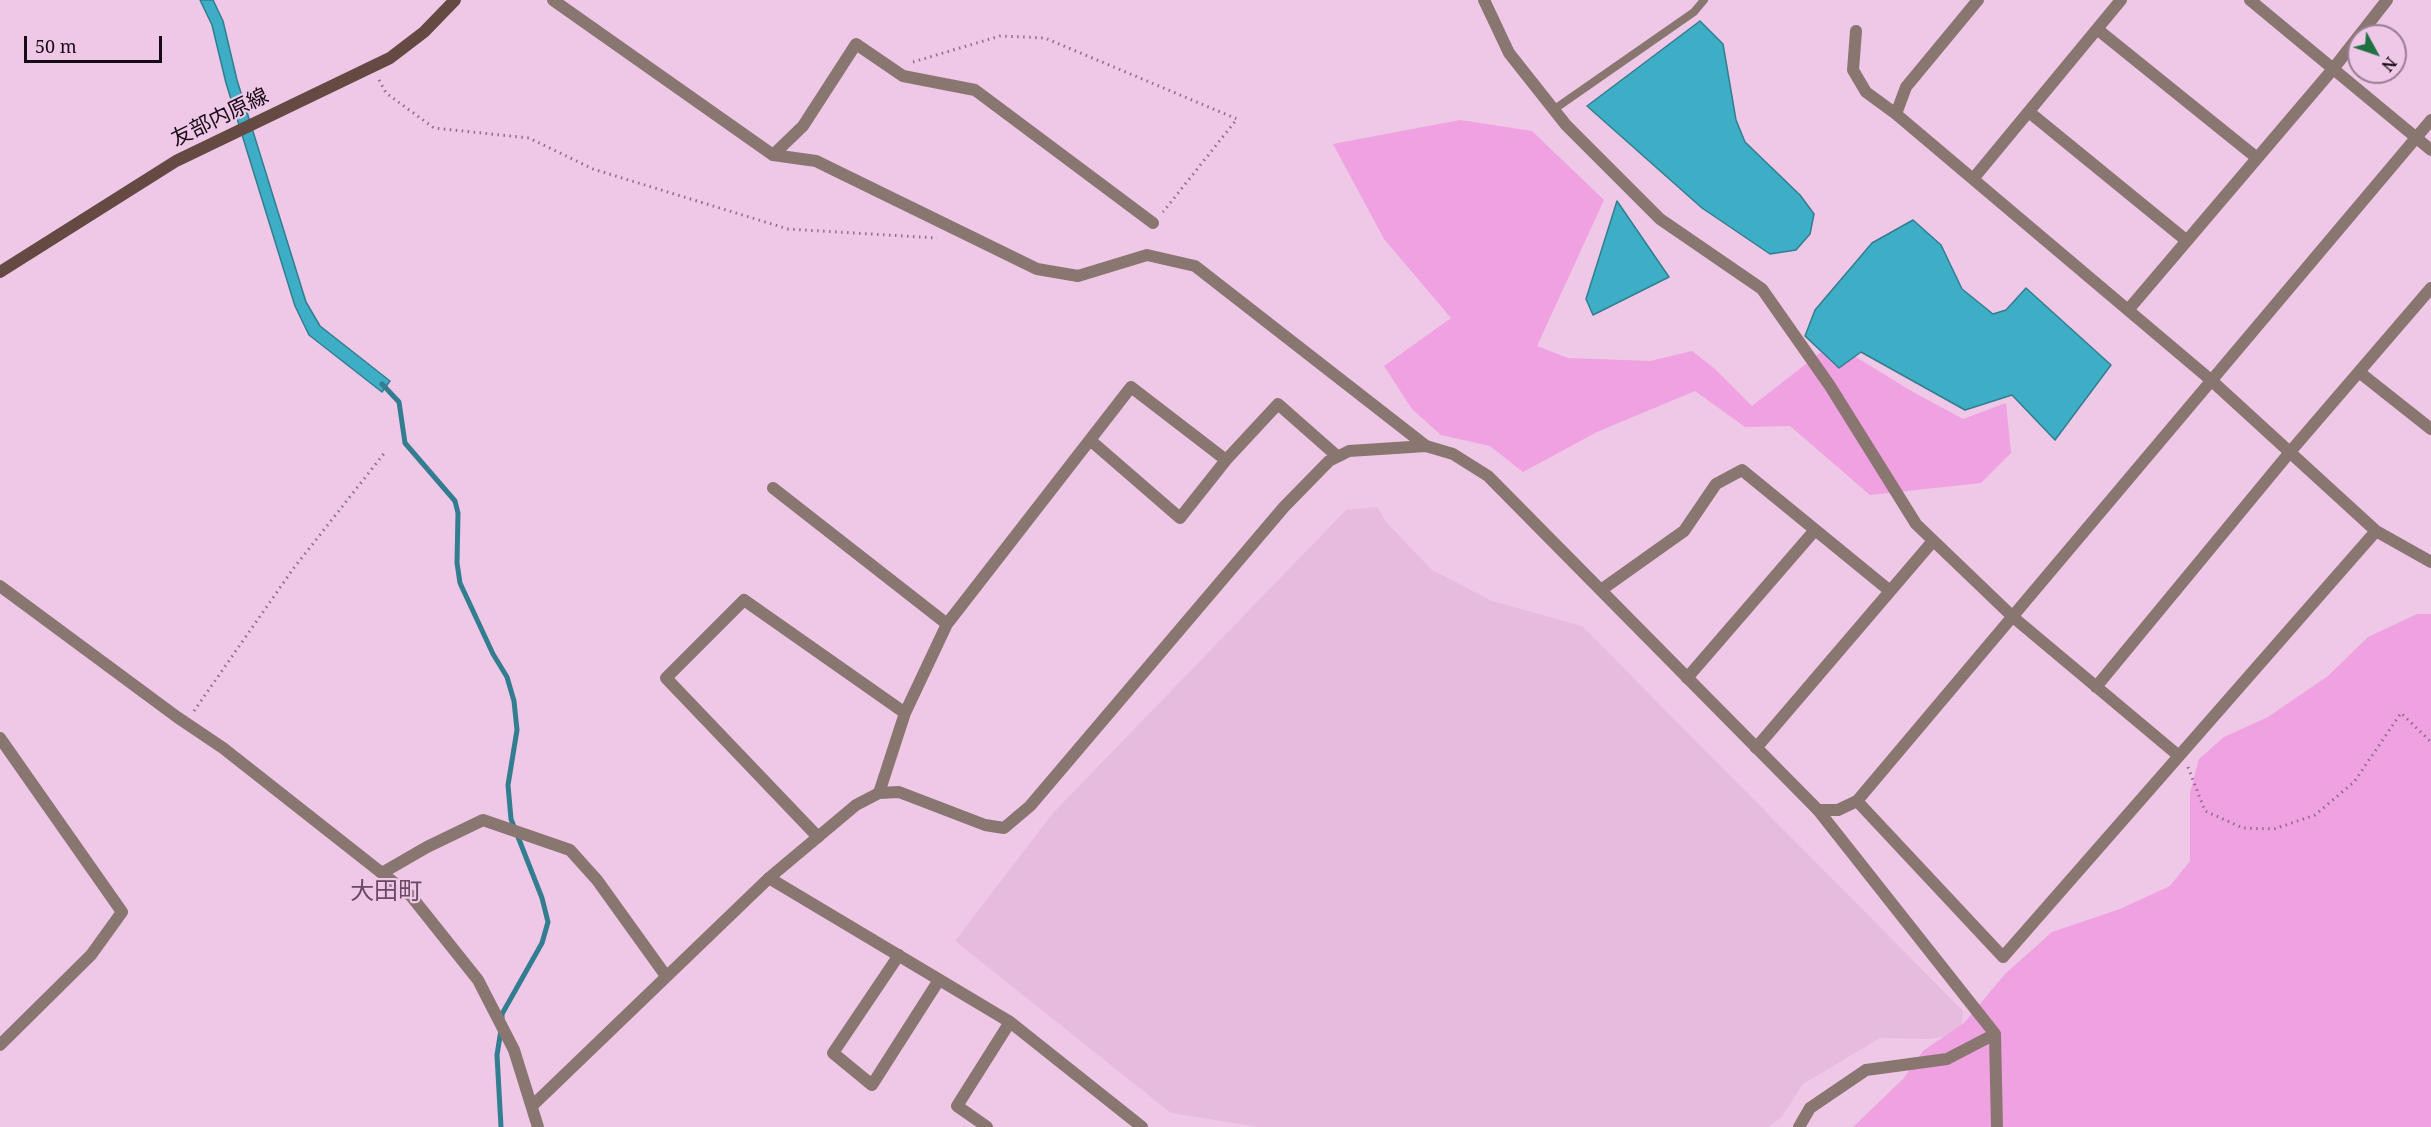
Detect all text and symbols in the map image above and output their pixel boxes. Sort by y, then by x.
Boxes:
scale bar [27,24,165,62]
north arrow [2347,24,2407,84]
text: 50 m [35,34,77,58]
text: N [2377,52,2402,76]
street label: 友部内原線 [167,84,273,152]
district label: 大田町 [350,878,422,906]

